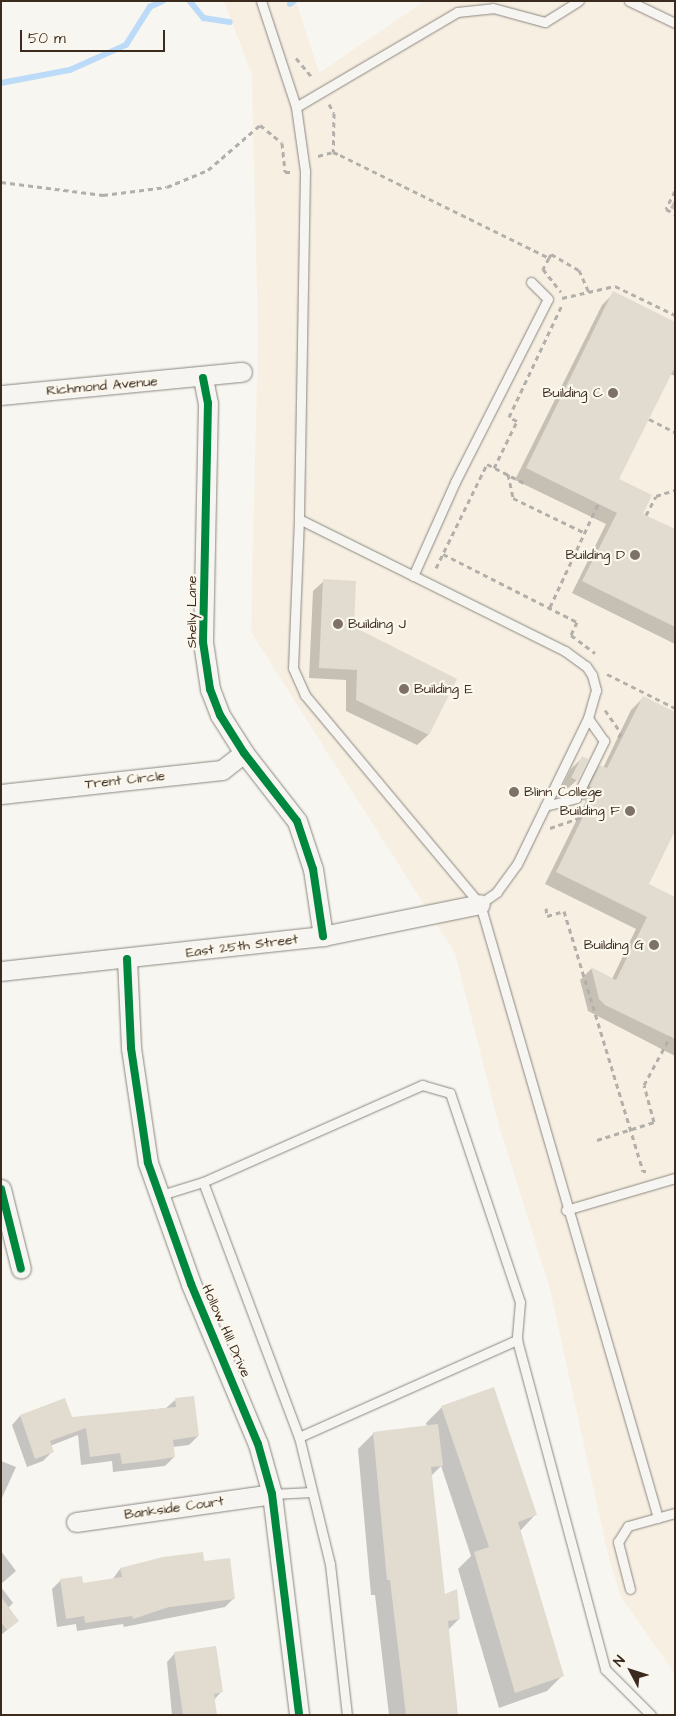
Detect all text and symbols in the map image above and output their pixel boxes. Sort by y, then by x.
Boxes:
scale bar [22,20,168,52]
text: 50 m [28,28,66,49]
street label: Richmond Avenue [46,373,158,399]
place label: Building C [543,385,603,401]
marker: Building C [607,387,619,399]
place label: Building D [565,547,625,563]
marker: Building D [629,549,641,561]
street label: Shelly Lane [184,576,200,648]
place label: Building J [348,616,406,632]
marker: Building J [332,618,344,630]
place label: Building E [414,681,473,697]
marker: Building E [398,683,410,695]
street label: Trent Circle [84,767,166,793]
place label: Blinn College [524,784,602,800]
marker: Blinn College [508,786,520,798]
place label: Building F [560,803,620,819]
marker: Building F [624,805,636,817]
street label: East 25th Street [185,931,299,961]
place label: Building G [584,937,644,953]
marker: Building G [648,939,660,951]
street label: Hollow Hill Drive [198,1282,254,1380]
street label: Bankside Court [123,1493,225,1523]
north arrow [606,1646,656,1696]
text: N [609,1652,630,1671]

